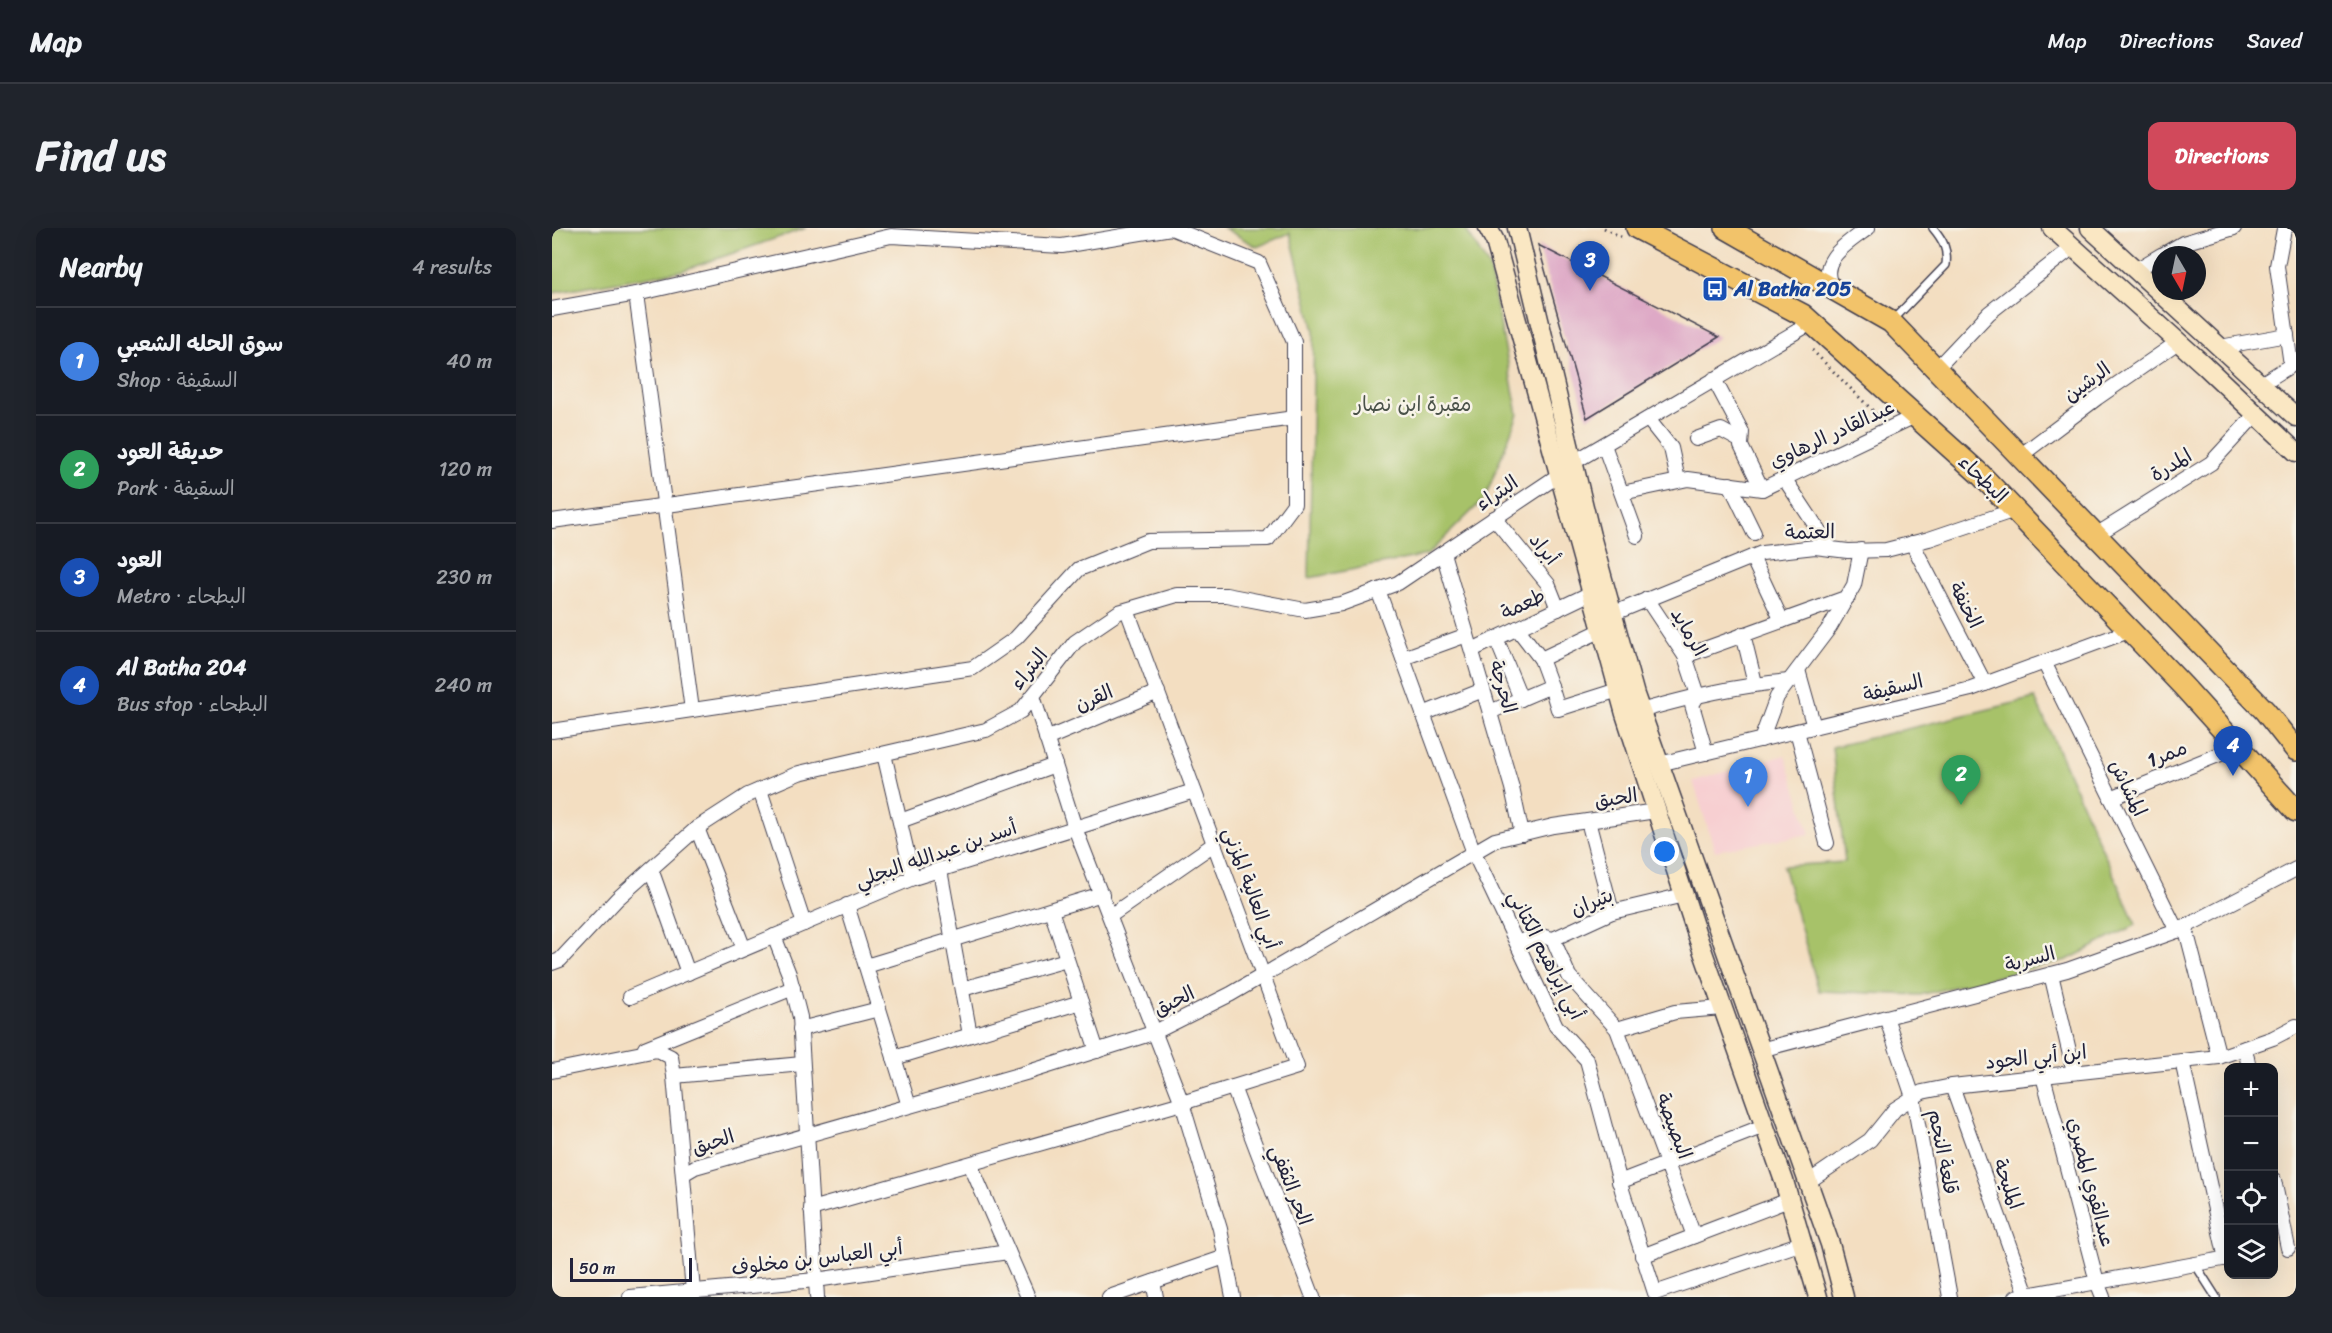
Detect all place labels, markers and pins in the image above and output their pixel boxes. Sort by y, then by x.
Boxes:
pin: 3 [1570,242,1610,291]
place label: Al Batha 205 [1733,272,1852,307]
bus stop icon: Al Batha 205 [1700,274,1730,304]
pin: 4 [2214,726,2252,776]
pin: 2 [1942,756,1980,805]
pin: 1 [1728,758,1768,807]

